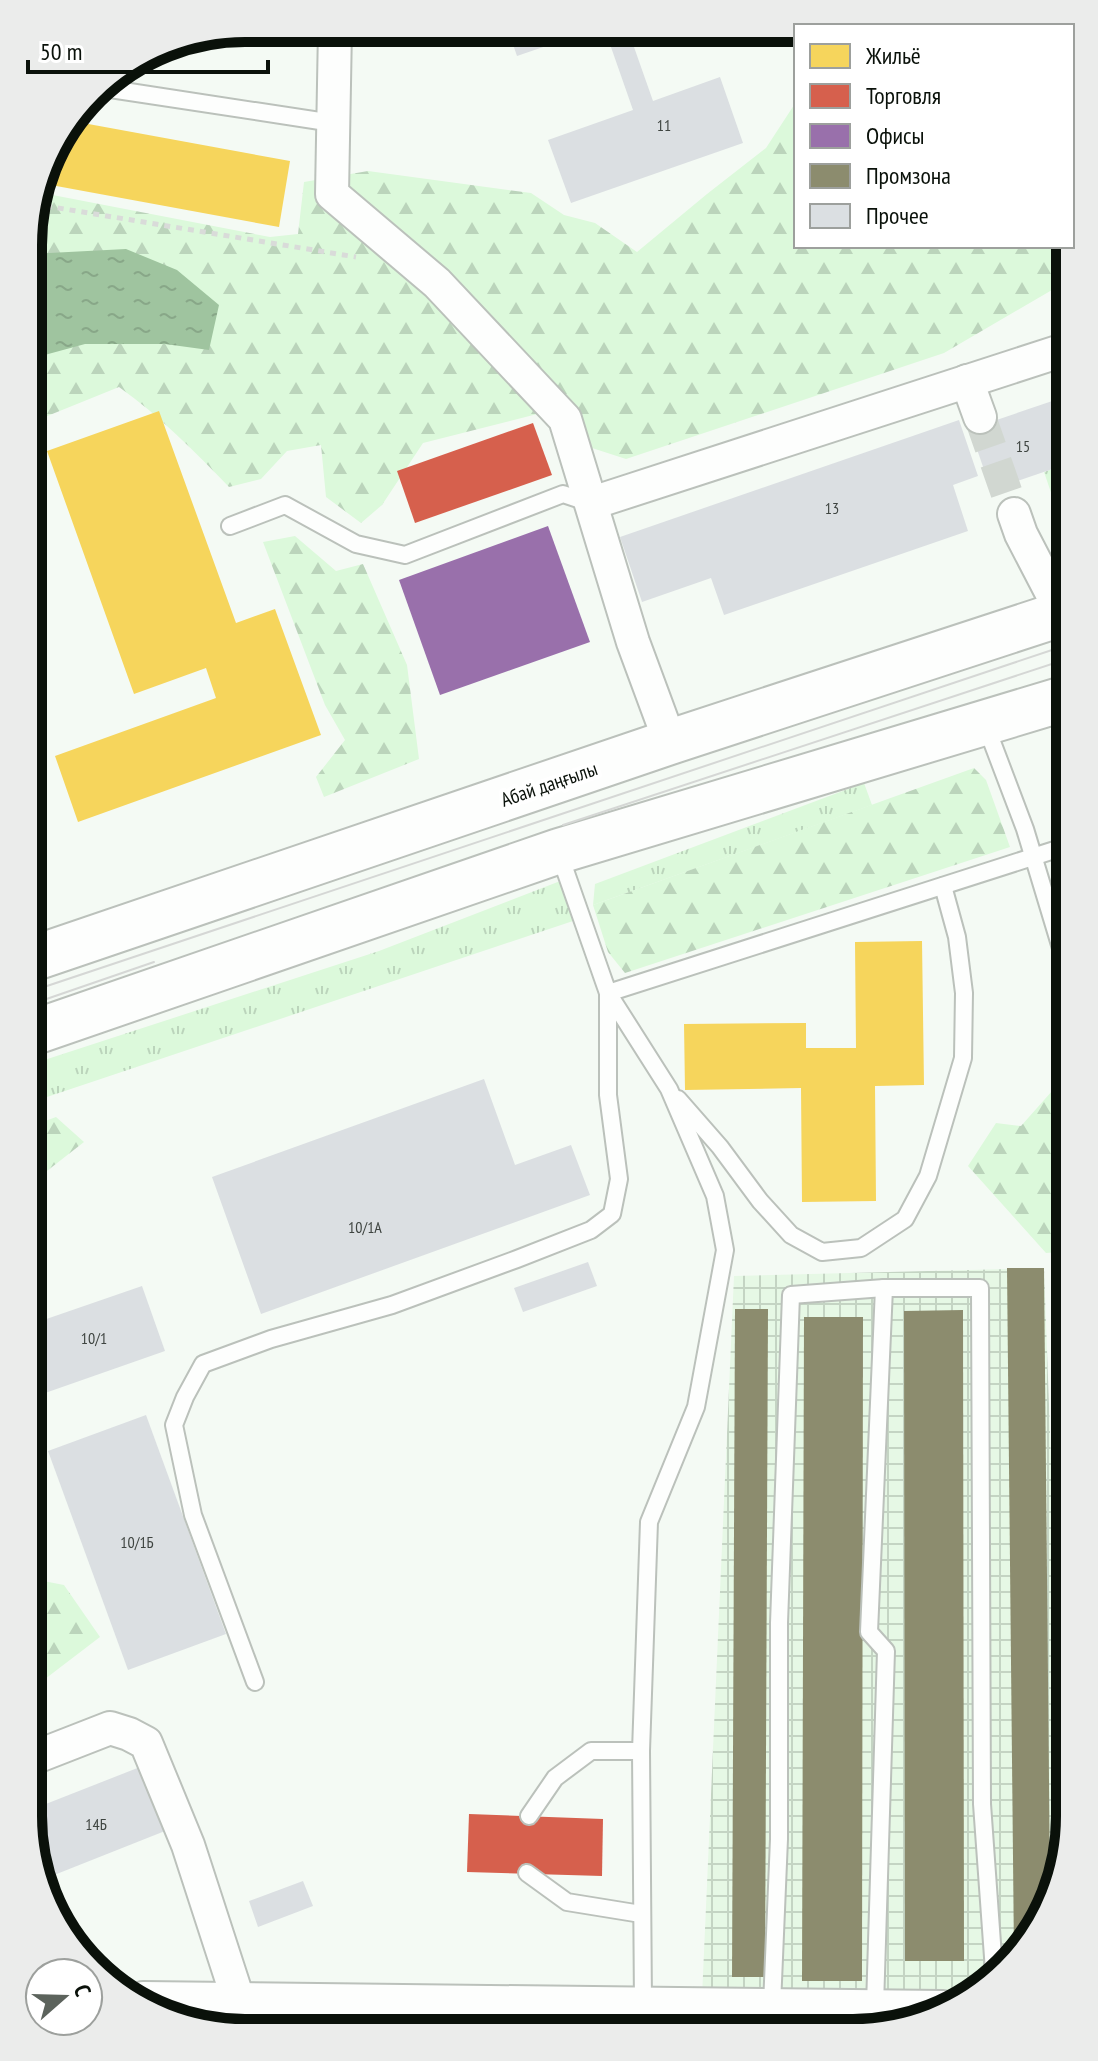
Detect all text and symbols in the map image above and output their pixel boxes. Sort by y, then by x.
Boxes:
scale bar [28,24,268,74]
legend [794,24,1074,248]
text: 50 m [40,36,82,67]
text: Жильё [865,40,921,71]
text: Торговля [866,80,941,111]
house number: 11 [657,115,671,135]
text: Офисы [866,120,924,151]
text: Промзона [866,160,951,191]
text: Прочее [866,200,929,231]
house number: 15 [1016,436,1030,456]
house number: 13 [825,498,839,518]
street label: Абай даңғылы [497,755,601,813]
house number: 10/1А [348,1217,382,1237]
house number: 10/1 [81,1328,107,1348]
house number: 10/1Б [120,1532,154,1552]
house number: 14Б [85,1814,107,1834]
north arrow [24,1957,104,2037]
text: С [68,1981,98,2000]

